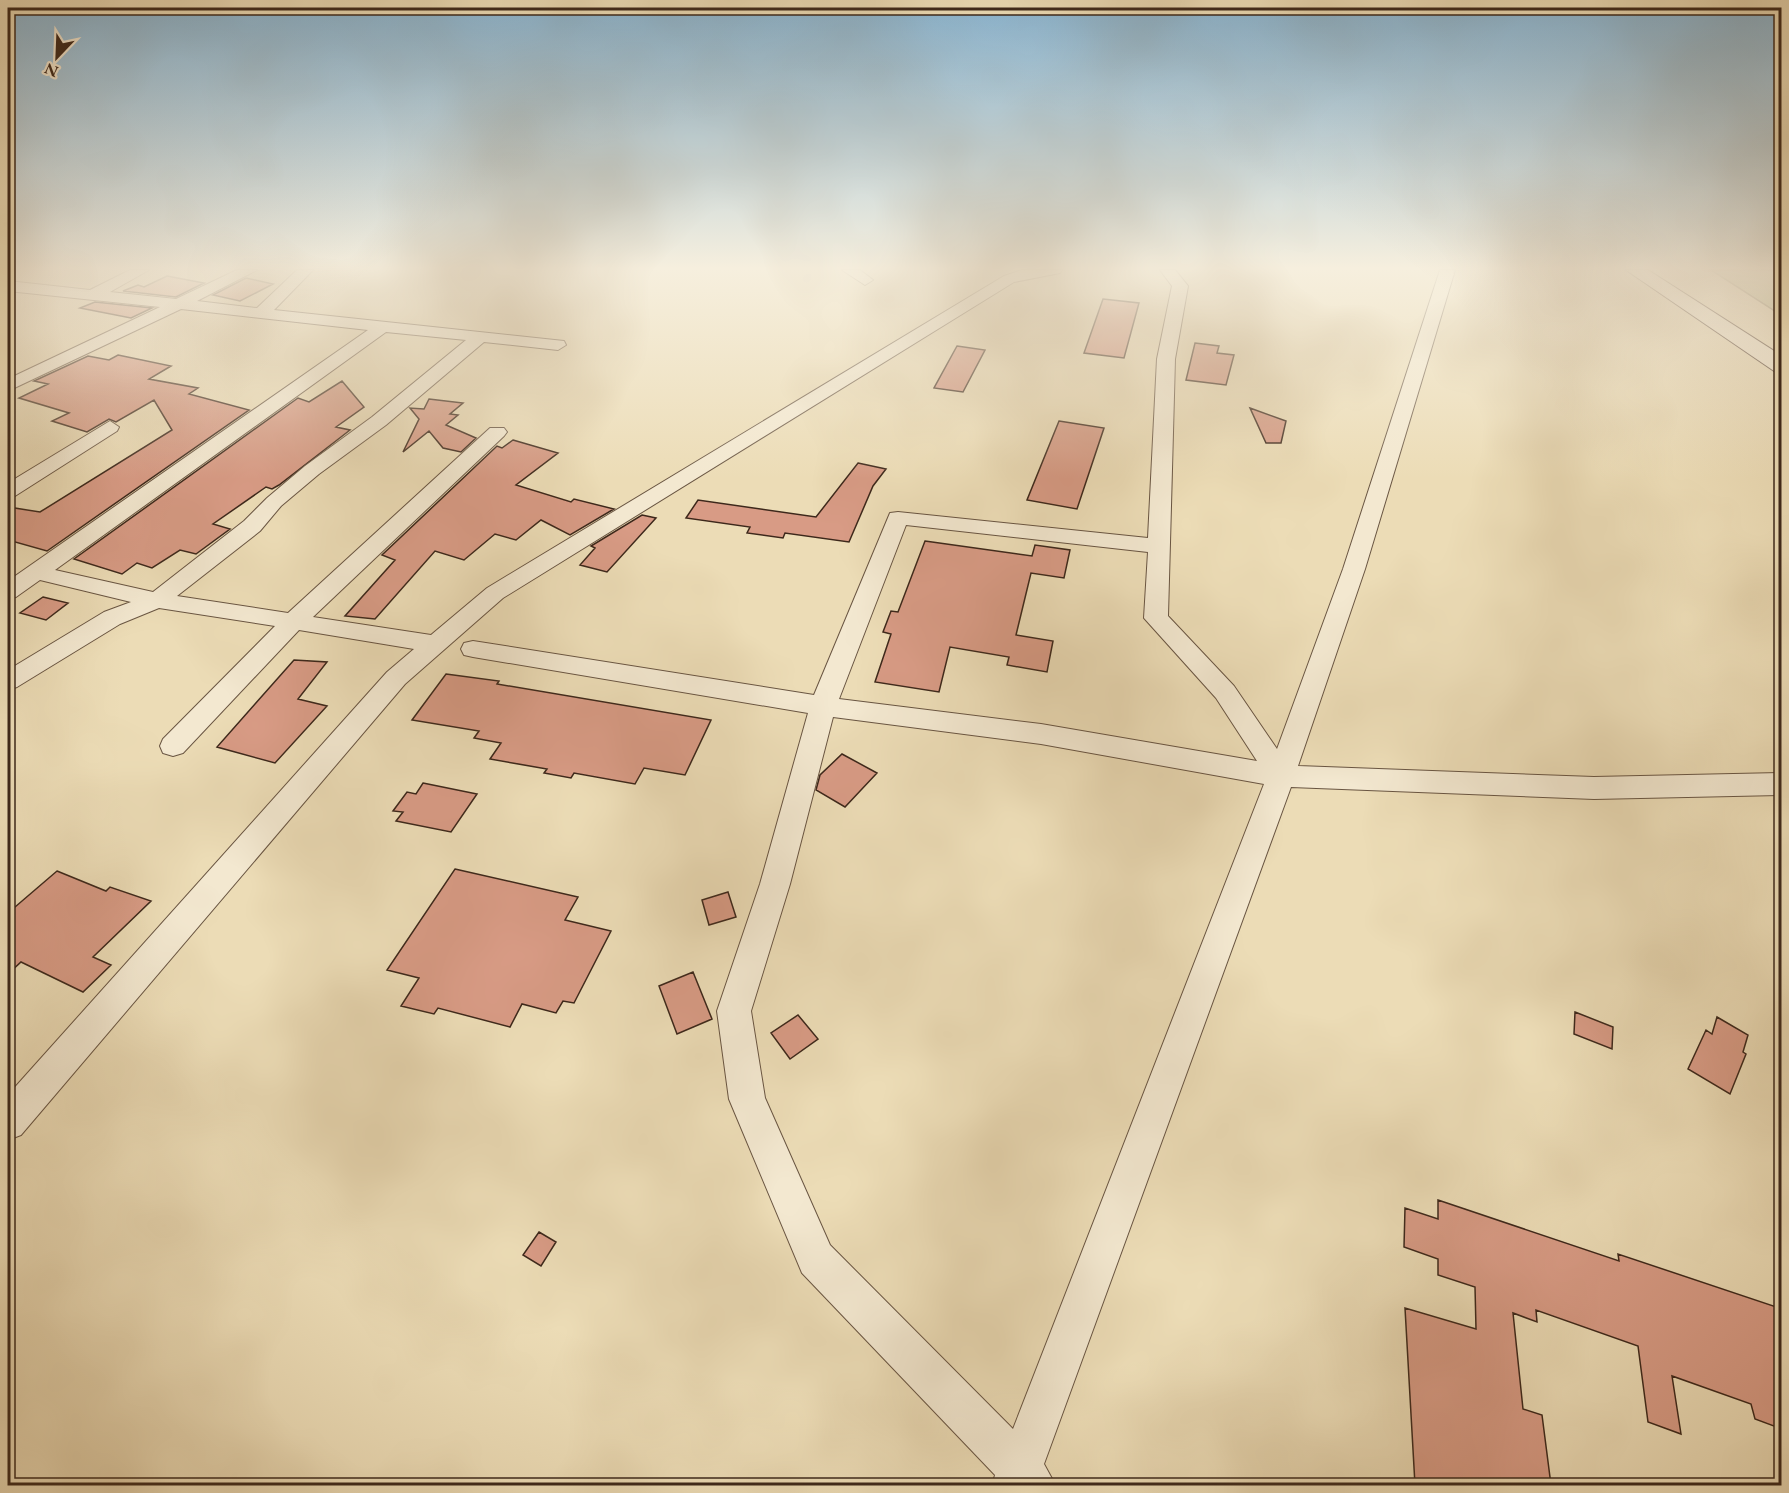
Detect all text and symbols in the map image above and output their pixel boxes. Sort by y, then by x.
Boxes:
north arrow [27,27,87,87]
text: N [41,58,61,83]

